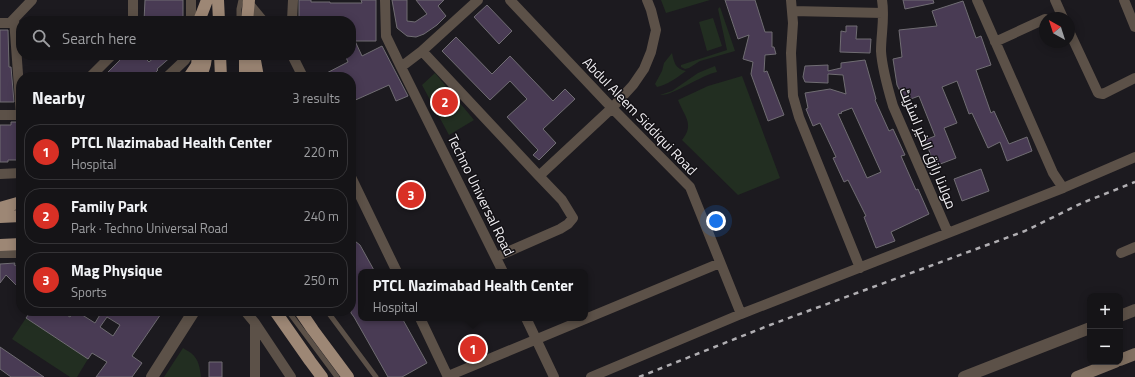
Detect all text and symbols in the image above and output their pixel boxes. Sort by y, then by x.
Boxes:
north arrow [1039,12,1075,48]
search box [16,16,356,60]
icon: search [30,27,52,49]
text: Search here [62,27,136,50]
street label: Abdul Aleem Siddiqui Road [578,52,702,179]
street label: مولانا رازق الخیر اسٹریٹ [894,84,962,212]
text: Nearby [32,85,85,111]
pin: 2 [432,87,458,117]
text: 3 results [292,88,340,108]
street label: Techno Universal Road [443,130,520,259]
text: PTCL Nazimabad Health Center [71,131,272,154]
text: 1 [42,142,50,162]
text: 220 m [303,142,339,162]
text: Hospital [71,154,116,174]
pin: 3 [398,180,424,210]
text: Family Park [71,195,147,218]
text: 2 [42,206,50,226]
text: 240 m [303,206,339,226]
your location [706,211,726,231]
text: Park · Techno Universal Road [71,218,228,238]
text: Mag Physique [71,259,162,282]
popup [358,269,588,321]
text: 3 [42,270,50,290]
text: 250 m [303,270,339,290]
text: PTCL Nazimabad Health Center [373,274,573,297]
text: Sports [71,282,107,302]
map controls [1087,293,1123,365]
button: + [1087,293,1123,329]
text: Hospital [373,297,418,317]
button: − [1087,329,1123,365]
pin: 1 [460,334,486,364]

